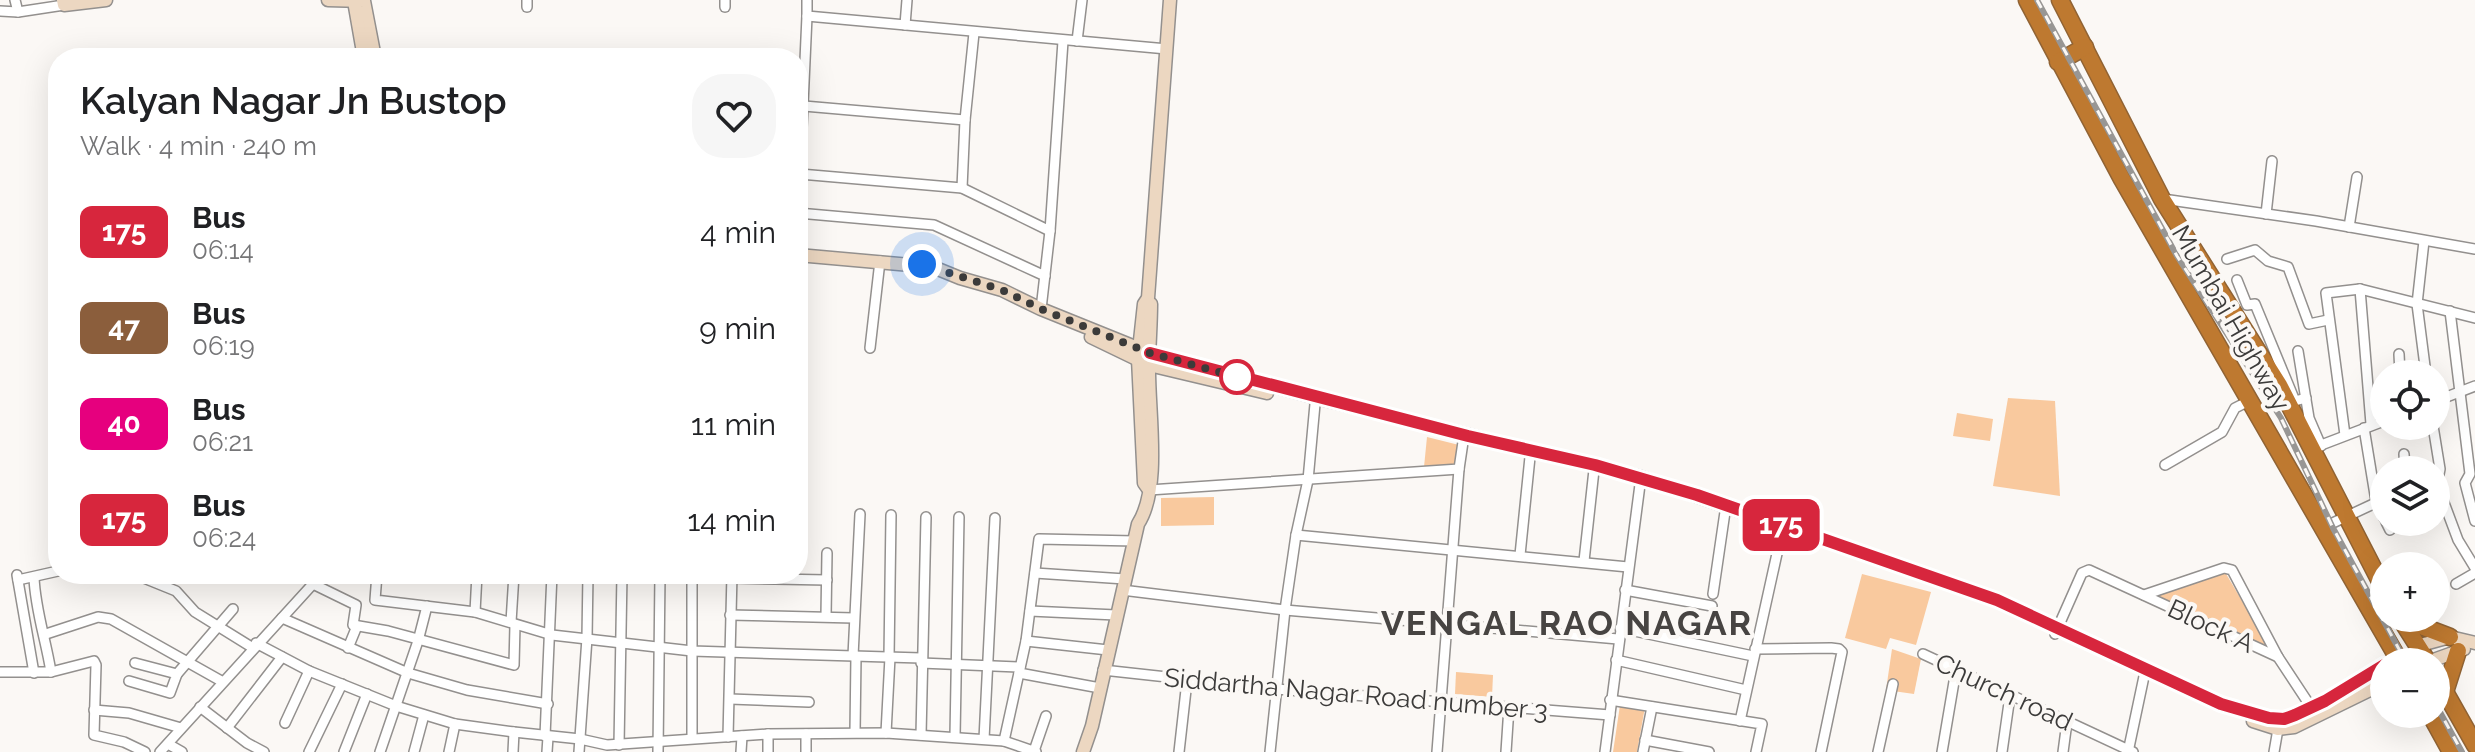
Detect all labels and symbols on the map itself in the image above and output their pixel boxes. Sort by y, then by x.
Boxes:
street label: Mumbai Highway [2166,220,2296,416]
your location [902,244,942,284]
unlabelled marker [1220,360,1254,394]
line badge: 175 [1735,499,1827,551]
street label: Block A [2163,593,2259,659]
district label: VENGAL RAO NAGAR [1381,603,1753,643]
street label: Church road [1931,647,2077,737]
street label: Siddartha Nagar Road number 3 [1163,662,1549,726]

